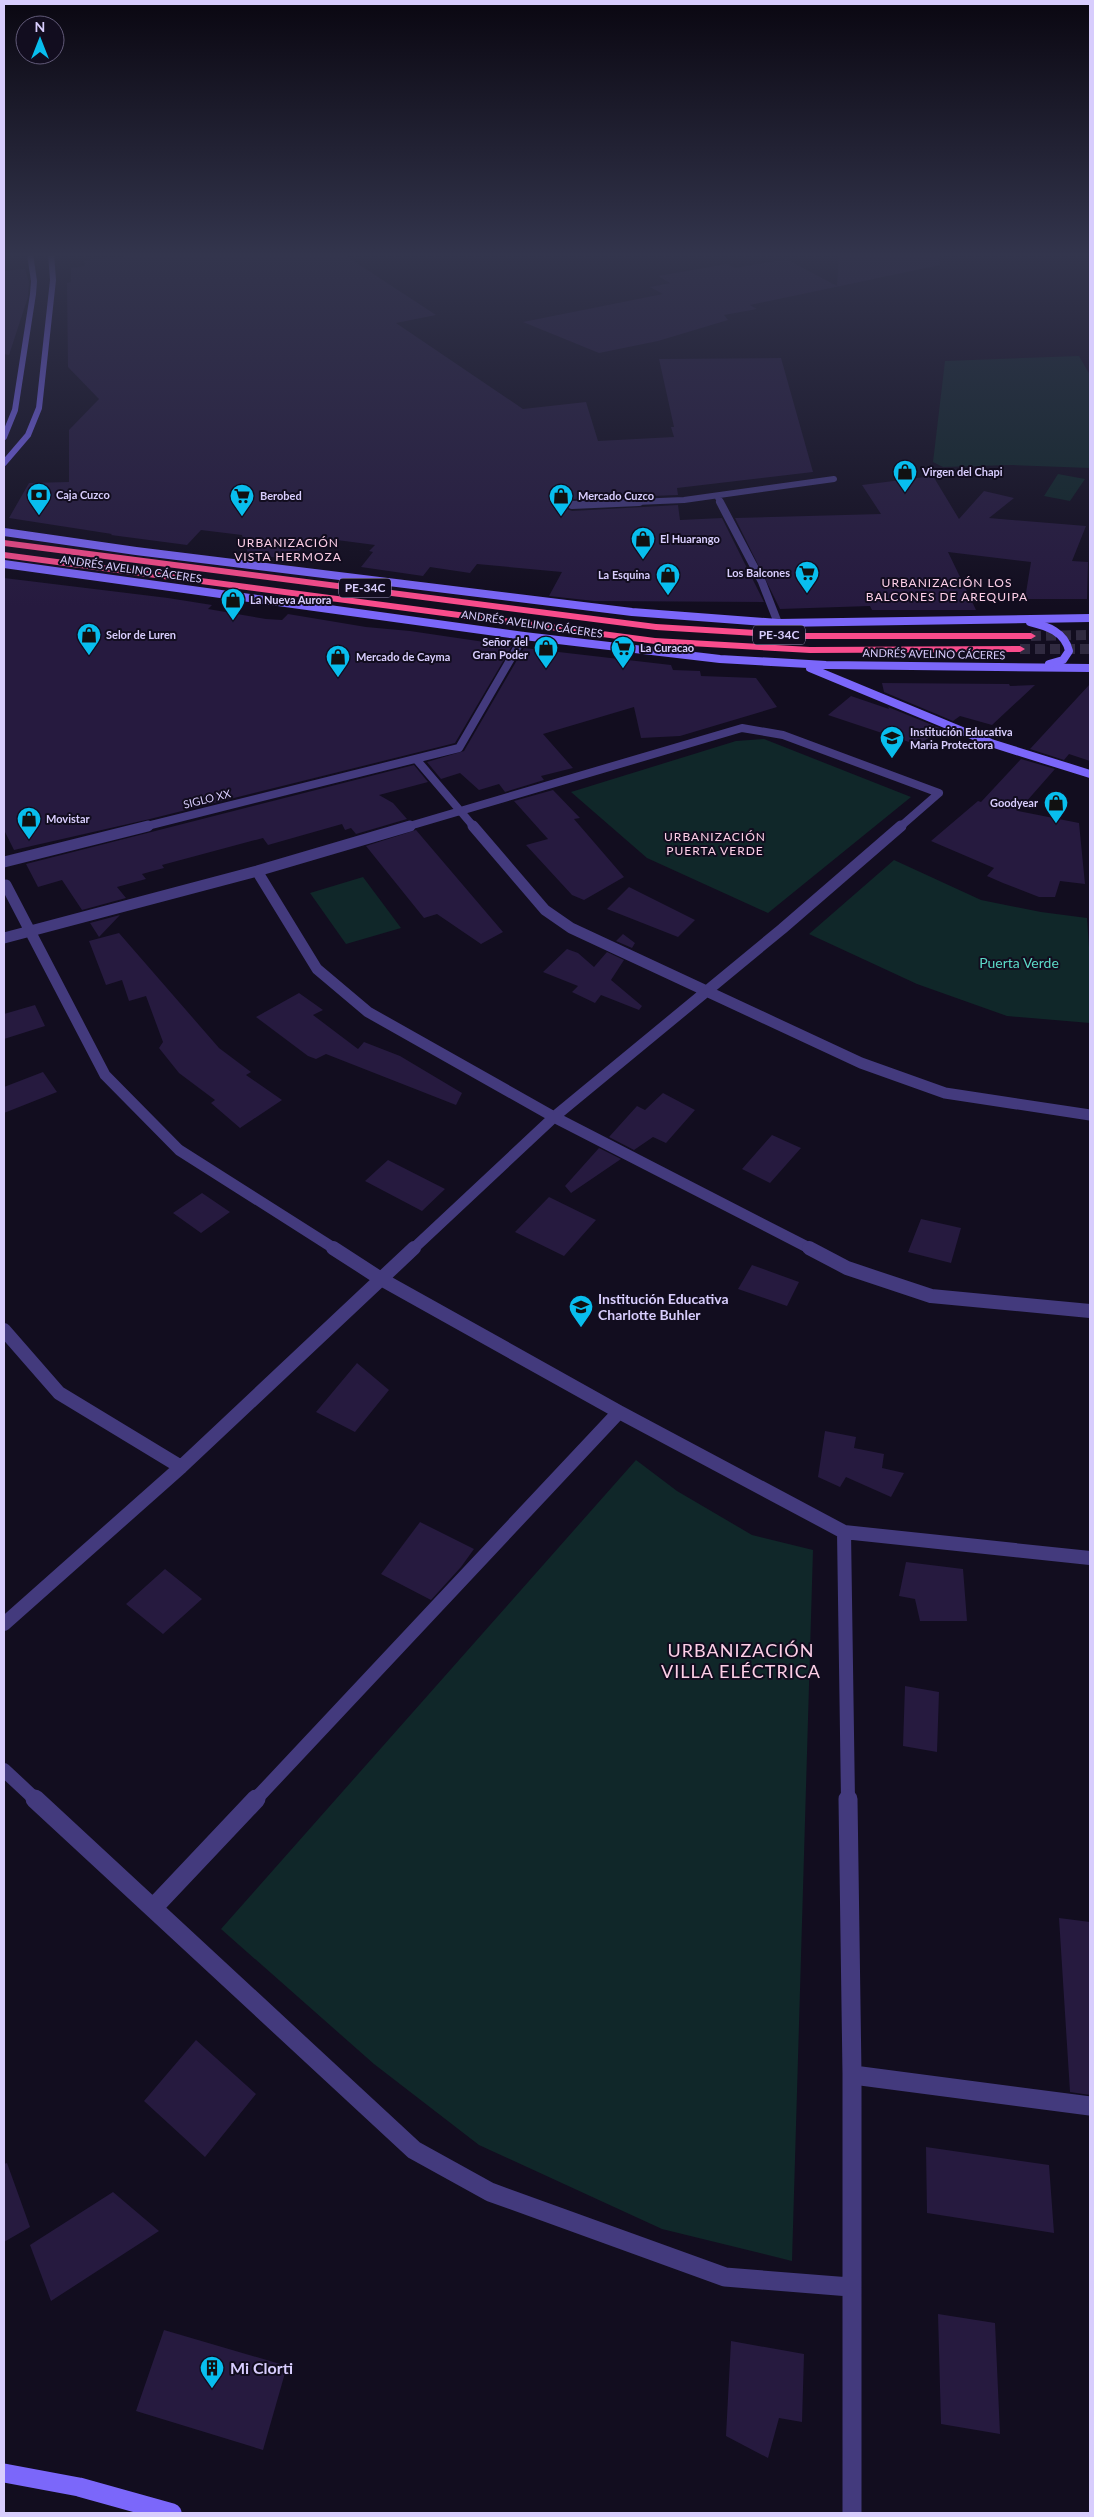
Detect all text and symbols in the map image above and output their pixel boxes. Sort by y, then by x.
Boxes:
north arrow [15,15,65,65]
text: N [35,18,45,35]
shop icon: Virgen del Chapi [892,459,918,493]
place label: Virgen del Chapi [921,465,1003,478]
bank icon: Caja Cuzco [26,482,52,516]
supermarket icon: Berobed [229,483,255,517]
shop icon: Mercado Cuzco [548,483,574,517]
place label: Caja Cuzco [56,488,110,501]
place label: Berobed [260,489,302,502]
place label: Mercado Cuzco [578,489,654,502]
shop icon: El Huarango [630,526,656,560]
place label: El Huarango [660,532,720,545]
district label: URBANIZACIÓN VISTA HERMOZA [234,535,342,564]
street label: ANDRÉS AVELINO CÁCERES [59,552,203,585]
supermarket icon: Los Balcones [794,560,820,594]
shop icon: La Esquina [655,562,681,596]
place label: Los Balcones [727,566,790,579]
place label: La Esquina [598,568,650,581]
district label: URBANIZACIÓN LOS BALCONES DE AREQUIPA [866,575,1028,604]
road number: PE-34C [339,578,391,598]
shop icon: La Nueva Aurora [220,587,246,621]
place label: La Nueva Aurora [250,593,331,606]
street label: ANDRÉS AVELINO CÁCERES [460,607,604,640]
shop icon: Selor de Luren [76,622,102,656]
road number: PE-34C [753,626,805,644]
place label: Selor de Luren [106,628,176,641]
place label: Señor del Gran Poder [473,635,529,661]
shop icon: Señor del Gran Poder [533,635,559,669]
supermarket icon: La Curacao [610,635,636,669]
place label: La Curacao [640,641,694,654]
shop icon: Mercado de Cayma [325,644,351,678]
street label: ANDRÉS AVELINO CÁCERES [863,646,1006,661]
place label: Mercado de Cayma [356,650,450,663]
school or university icon: Institución Educativa Maria Protectora [879,725,905,759]
place label: Institución Educativa Maria Protectora [910,725,1013,751]
street label: SIGLO XX [182,786,233,811]
shop icon: Goodyear [1043,790,1069,824]
place label: Goodyear [990,796,1039,809]
shop icon: Movistar [16,806,42,840]
place label: Movistar [46,812,90,825]
district label: URBANIZACIÓN PUERTA VERDE [664,829,766,858]
park label: Puerta Verde [979,954,1059,971]
place label: Institución Educativa Charlotte Buhler [598,1290,729,1323]
school or university icon: Institución Educativa Charlotte Buhler [568,1294,594,1328]
district label: URBANIZACIÓN VILLA ELÉCTRICA [661,1639,821,1682]
building icon: Mi Clorti [199,2355,225,2389]
place label: Mi Clorti [230,2358,293,2377]

